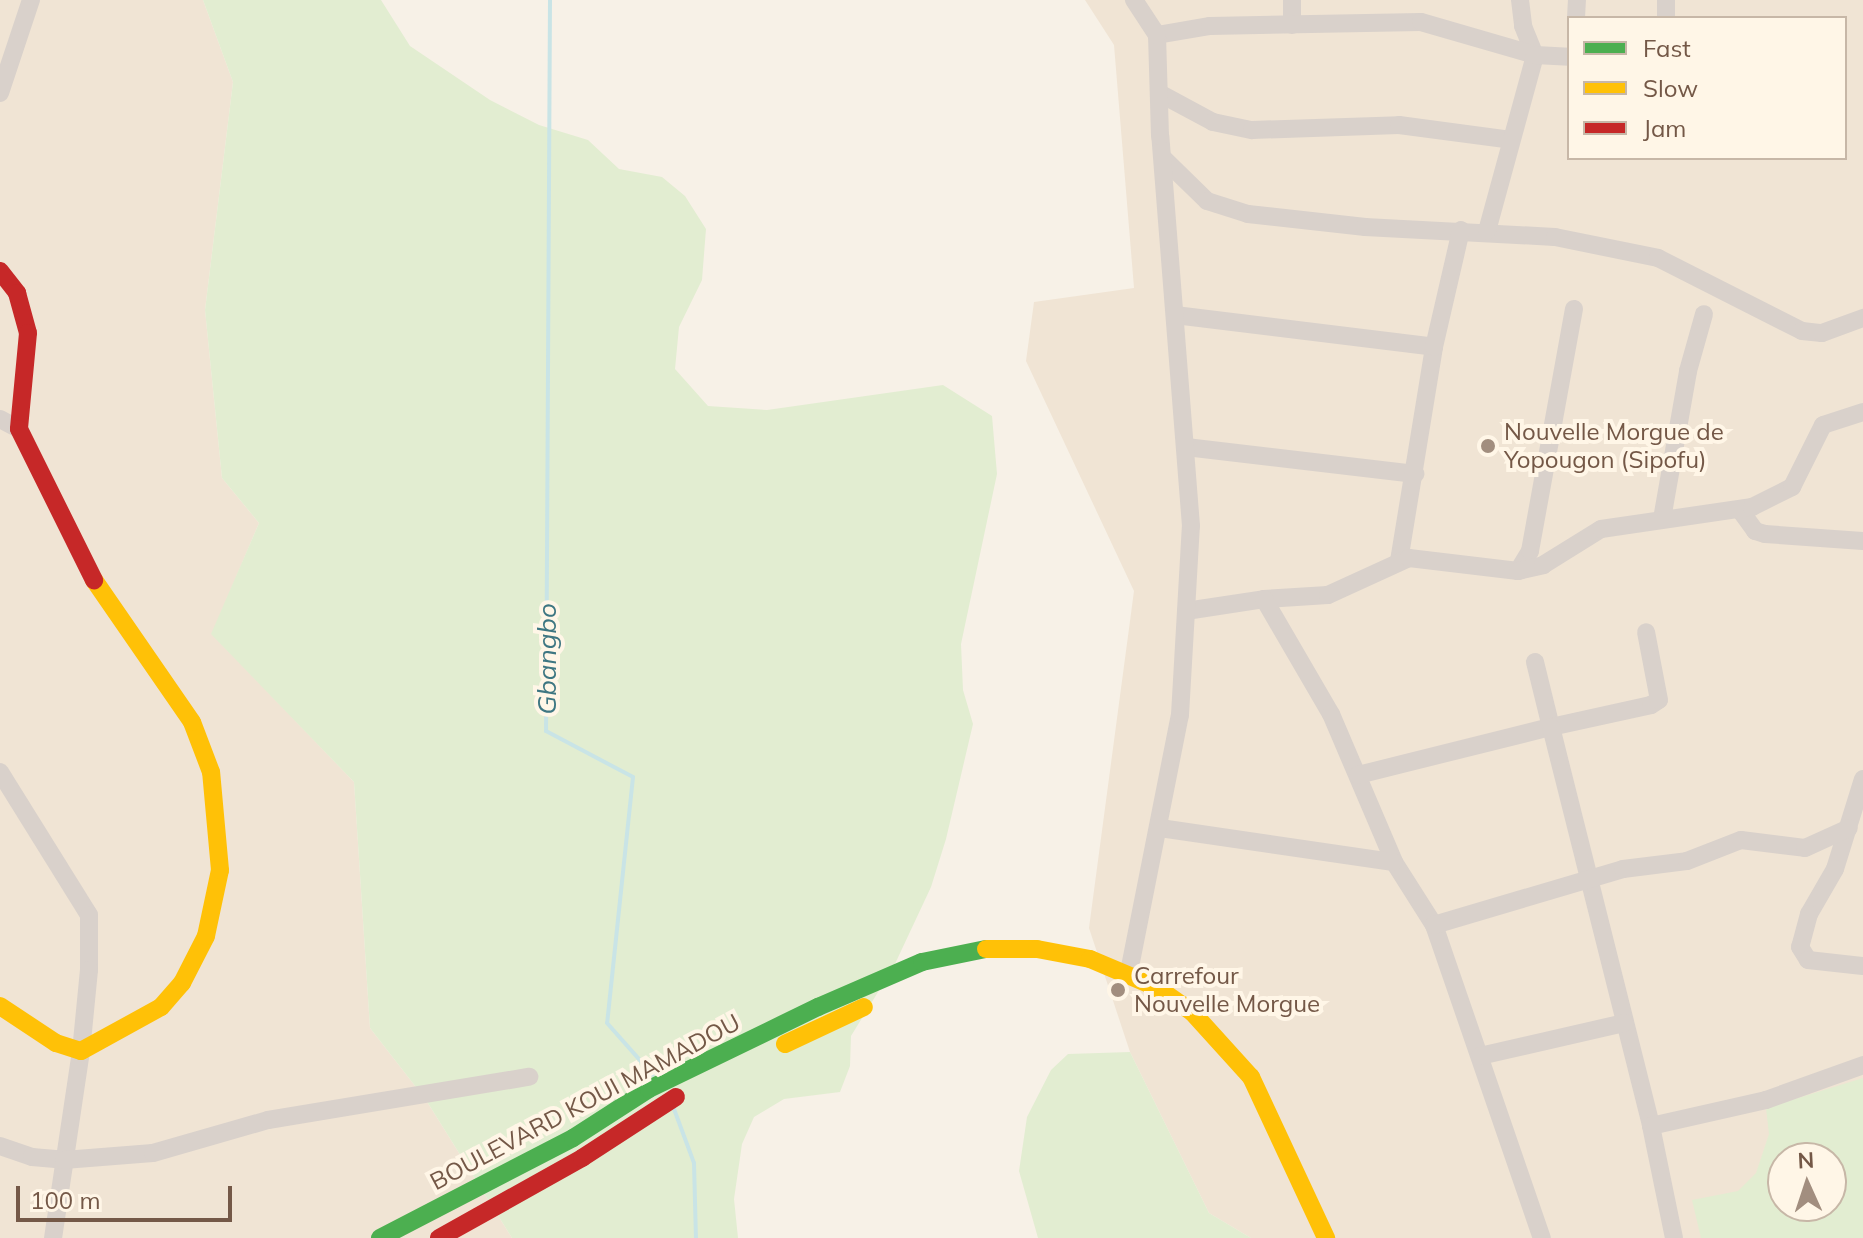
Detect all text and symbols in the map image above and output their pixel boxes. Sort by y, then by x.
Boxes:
legend [1567,16,1847,160]
text: Fast [1643,33,1691,63]
text: Slow [1643,73,1698,103]
text: Jam [1643,113,1686,143]
place label: Nouvelle Morgue de Yopougon (Sipofu) [1504,418,1724,474]
marker: Nouvelle Morgue de Yopougon (Sipofu) [1479,437,1497,455]
water label: Gbangbo [531,603,563,715]
place label: Carrefour Nouvelle Morgue [1134,962,1320,1018]
marker: Carrefour Nouvelle Morgue [1109,981,1127,999]
street label: BOULEVARD KOUI MAMADOU [425,1008,745,1196]
north arrow [1767,1142,1847,1222]
text: N [1797,1146,1815,1174]
scale bar [20,1170,236,1220]
text: 100 m [30,1185,101,1215]

